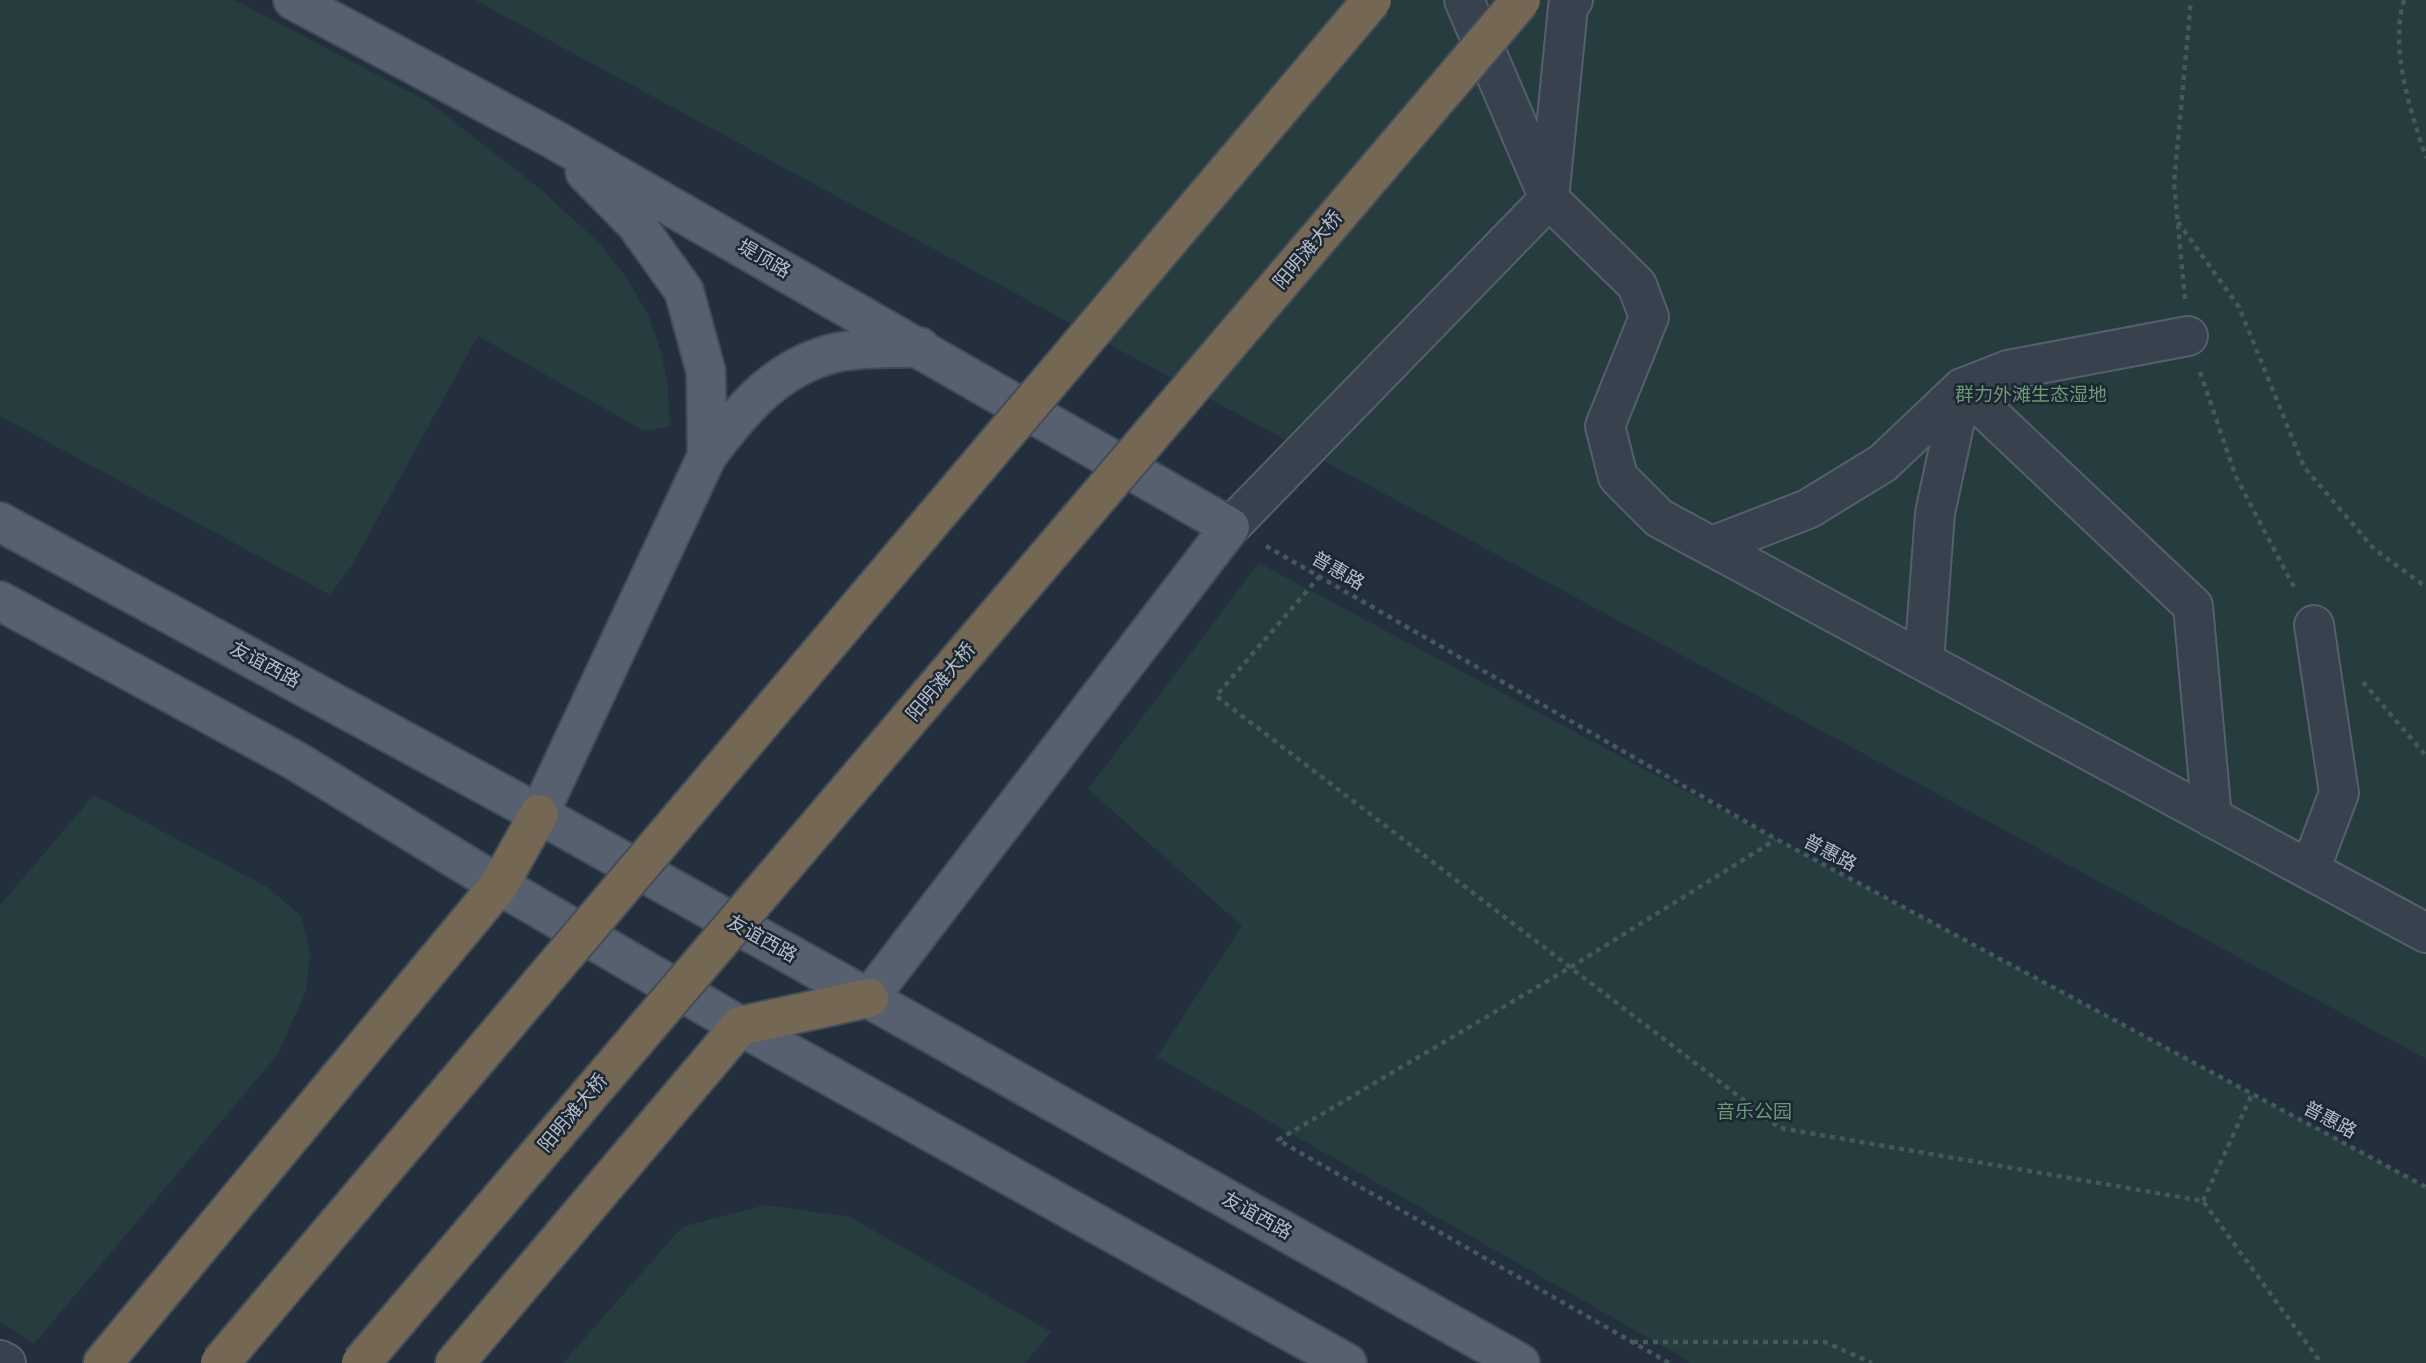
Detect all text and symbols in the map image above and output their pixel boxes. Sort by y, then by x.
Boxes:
street label: 阳明滩大桥 [1269,207,1347,293]
street label: 堤顶路 [734,235,794,283]
park label: 群力外滩生态湿地 [1955,384,2107,406]
street label: 普惠路 [1308,547,1368,595]
street label: 友谊西路 [226,637,304,693]
street label: 阳明滩大桥 [902,639,980,725]
street label: 普惠路 [1800,830,1860,876]
street label: 友谊西路 [723,911,801,967]
street label: 阳明滩大桥 [534,1070,612,1156]
street label: 普惠路 [2300,1097,2360,1143]
park label: 音乐公园 [1716,1101,1792,1123]
street label: 友谊西路 [1218,1188,1296,1244]

